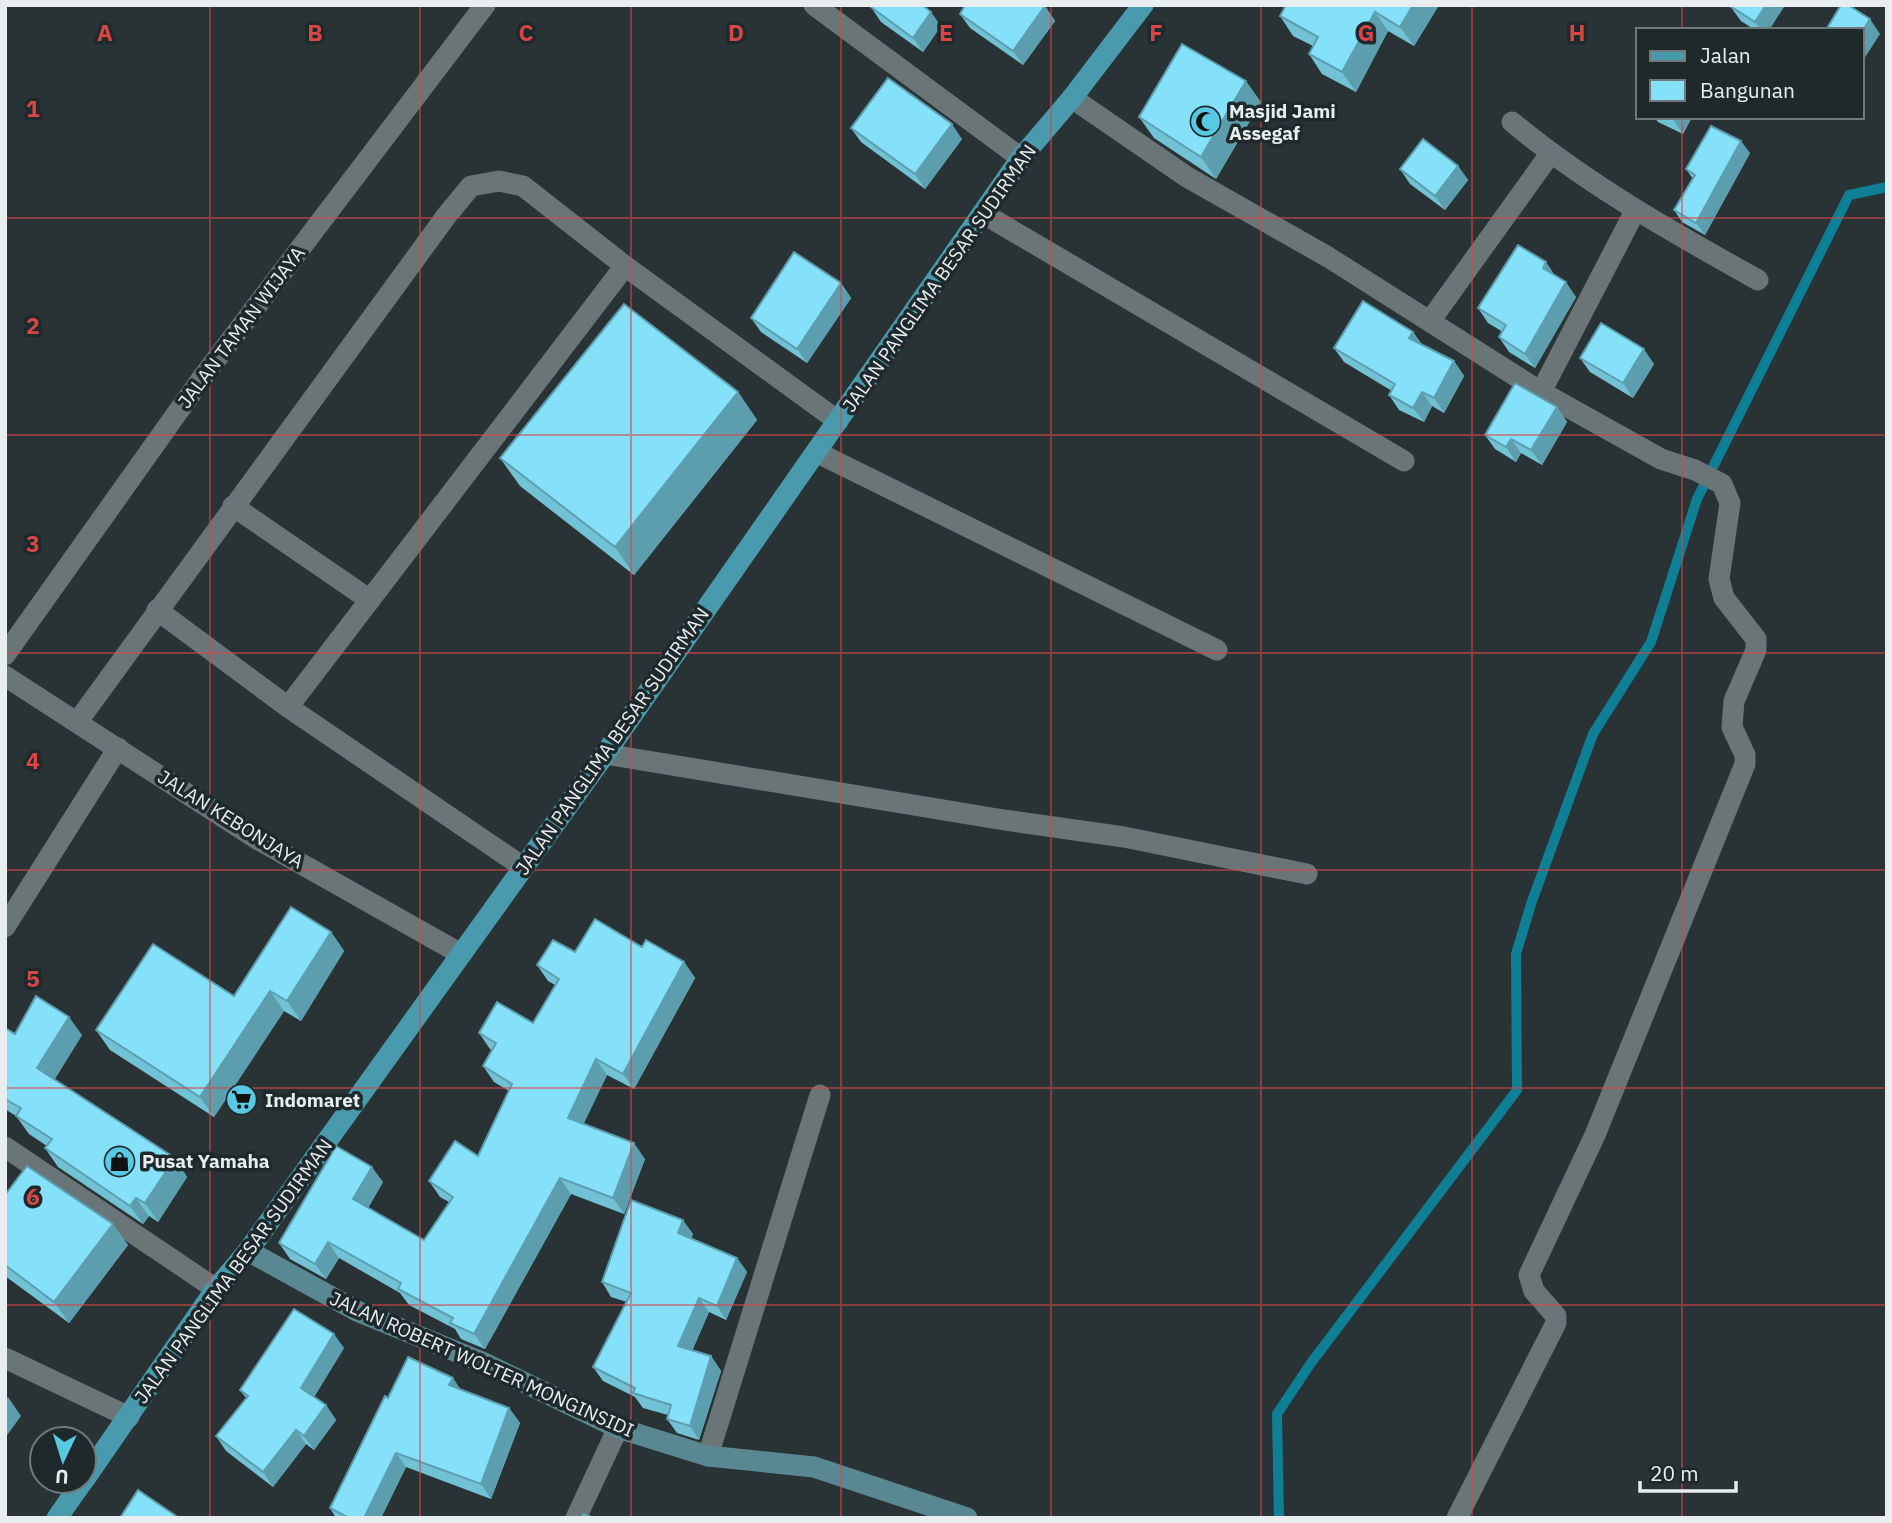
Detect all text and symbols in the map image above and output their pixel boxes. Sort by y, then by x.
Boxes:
text: A [97,17,113,47]
text: B [307,17,323,47]
text: C [519,17,534,47]
text: D [728,17,744,47]
text: E [939,17,953,47]
text: F [1149,17,1163,47]
text: G [1358,17,1374,47]
text: H [1569,17,1585,47]
legend [1636,28,1864,119]
text: Jalan [1700,41,1751,69]
text: Bangunan [1700,76,1795,104]
text: 1 [26,93,40,123]
place label: Masjid Jami Assegaf [1229,99,1336,145]
mosque icon: Masjid Jami Assegaf [1189,105,1223,139]
street label: JALAN PANGLIMA BESAR SUDIRMAN [837,140,1041,416]
street label: JALAN TAMAN WIJAYA [172,241,310,413]
text: 2 [26,310,40,340]
text: 3 [26,528,40,558]
street label: JALAN PANGLIMA BESAR SUDIRMAN [510,603,714,879]
text: 4 [26,745,40,775]
street label: JALAN KEBONJAYA [154,765,308,873]
text: 5 [26,963,40,993]
supermarket icon: Indomaret [225,1083,259,1117]
place label: Indomaret [265,1088,360,1112]
street label: JALAN PANGLIMA BESAR SUDIRMAN [129,1134,337,1408]
shop icon: Pusat Yamaha [102,1144,136,1178]
place label: Pusat Yamaha [142,1149,270,1173]
text: 6 [26,1181,40,1211]
street label: JALAN ROBERT WOLTER MONGINSIDI [326,1286,638,1442]
north arrow [28,1425,98,1495]
scale bar [1640,1450,1736,1494]
text: 20 m [1650,1459,1699,1487]
text: U [54,1465,69,1489]

